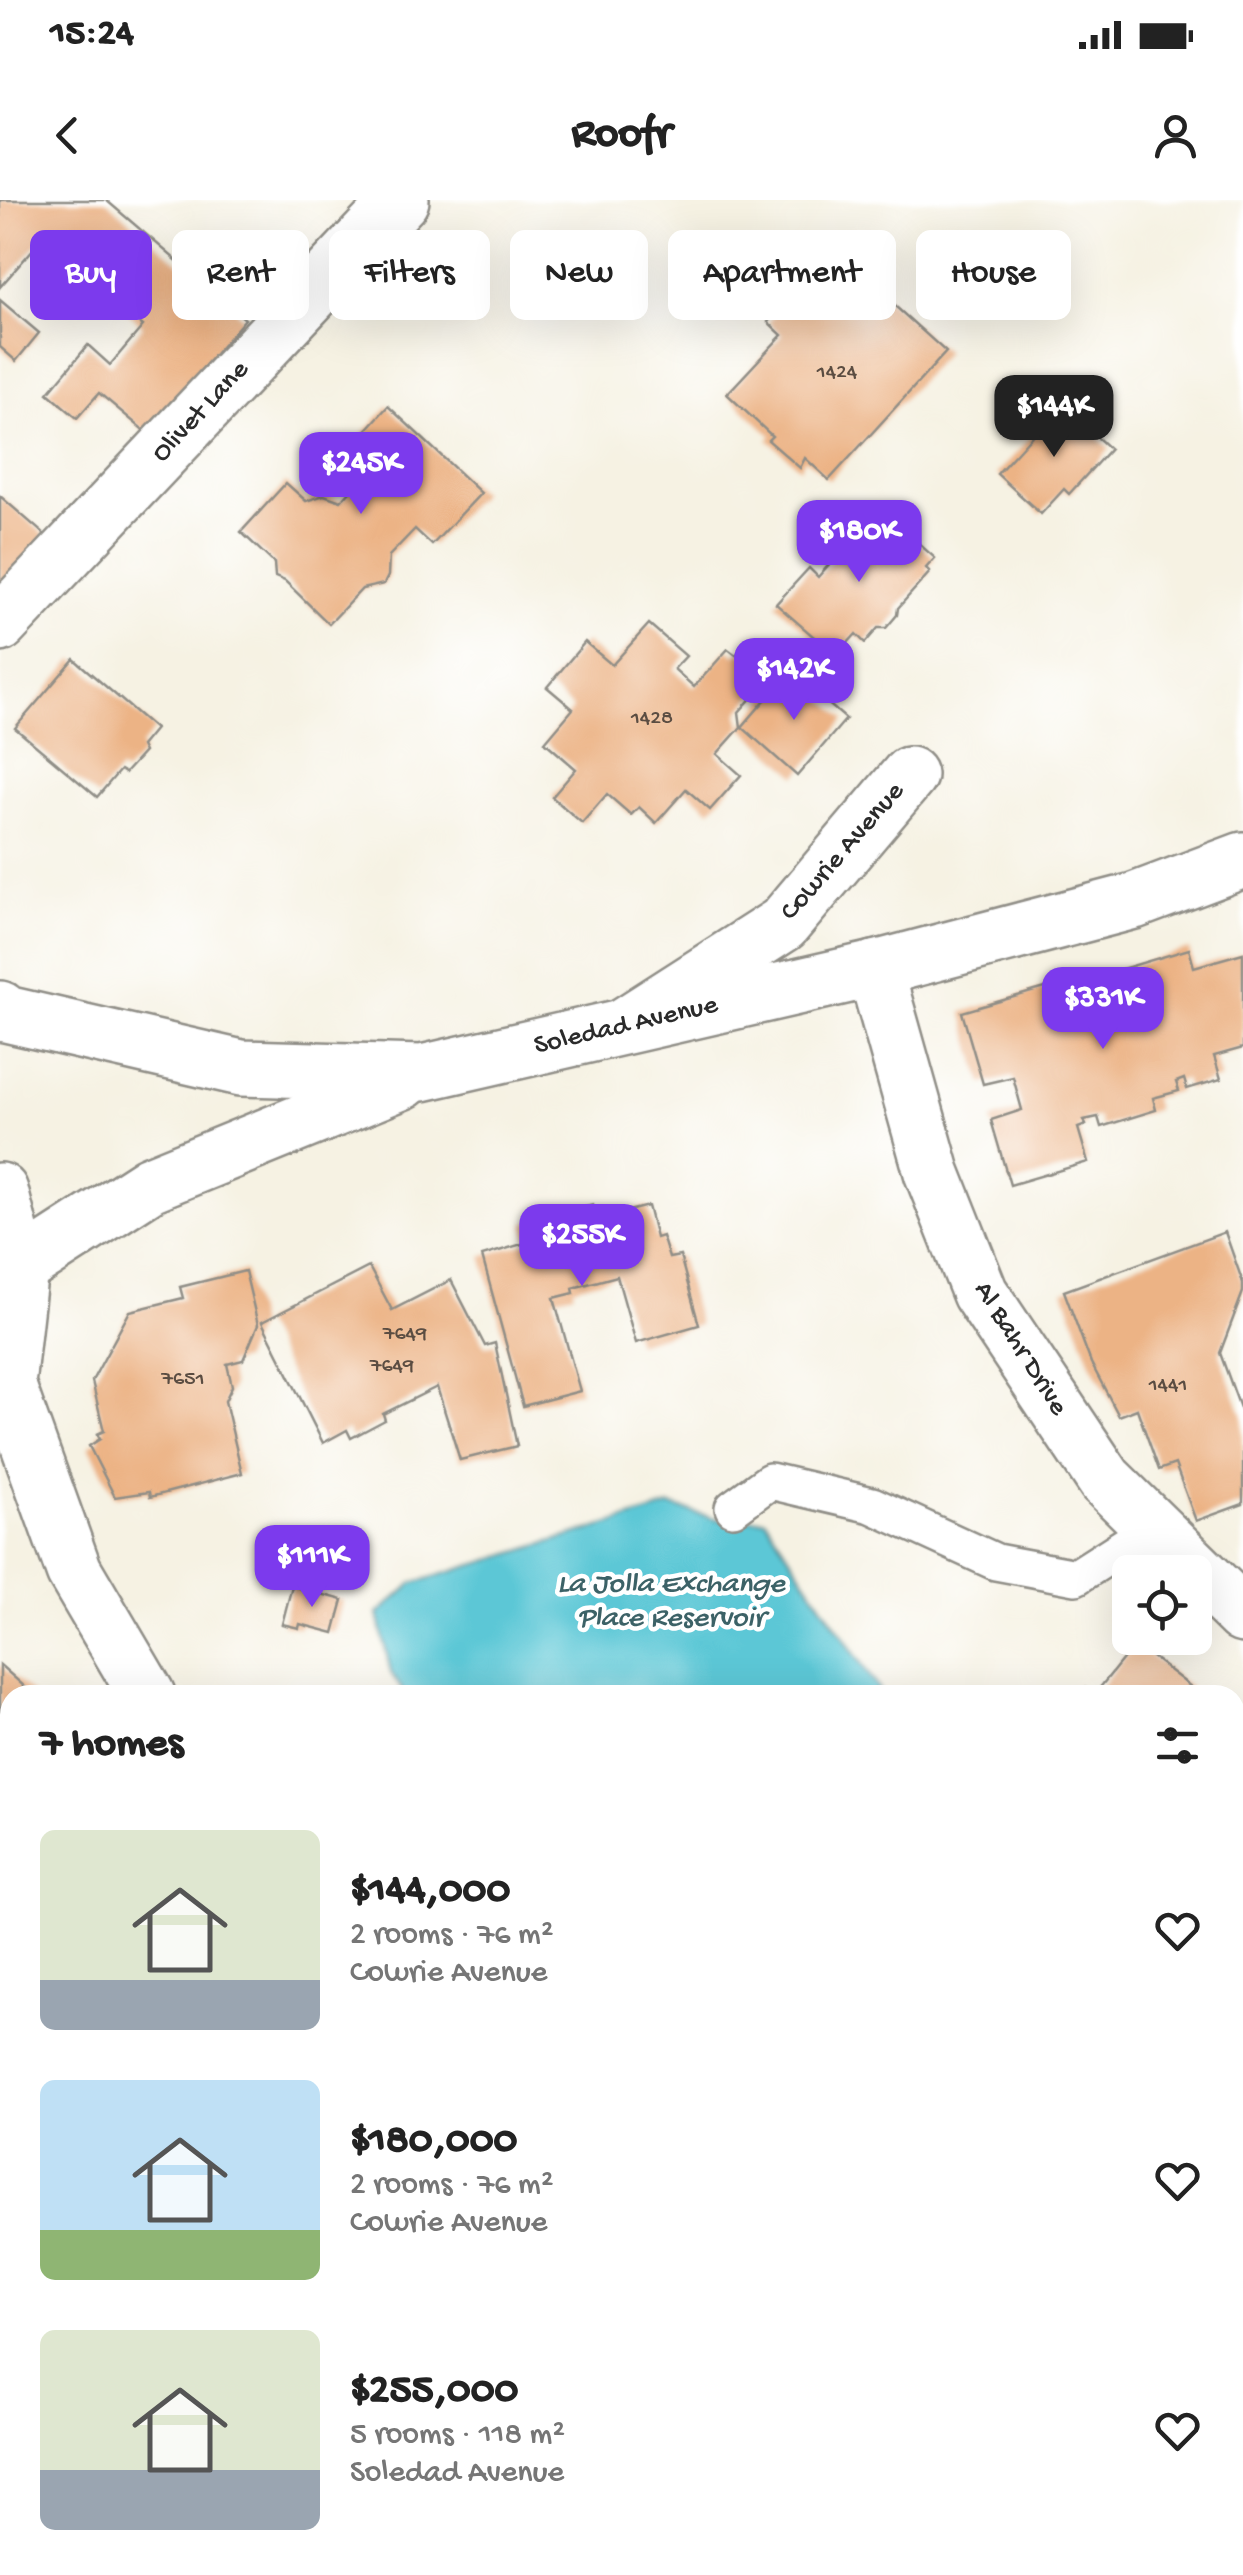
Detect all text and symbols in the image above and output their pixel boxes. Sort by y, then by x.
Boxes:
text: 15:24 [50,13,134,57]
icon: back [40,108,95,163]
icon: person [1148,108,1203,163]
text: Roofr [572,109,672,162]
chip: Buy [30,230,152,320]
chip: Rent [172,230,309,320]
chip: Filters [329,230,490,320]
chip: New [510,230,648,320]
chip: Apartment [668,230,896,320]
chip: House [916,230,1071,320]
street label: Olivet Lane [145,354,257,470]
house number: 1424 [816,360,858,386]
pin: $144K [984,375,1124,460]
text: $144K [1016,388,1092,426]
pin: $245K [291,432,431,517]
text: $245K [321,445,401,483]
pin: $180K [789,500,929,585]
text: $180K [819,513,899,551]
pin: $142K [724,638,864,723]
text: $142K [756,651,832,689]
house number: 1428 [630,706,673,732]
street label: Cowrie Avenue [774,776,912,928]
pin: $331K [1033,967,1173,1052]
text: $331K [1064,980,1142,1018]
street label: Soledad Avenue [531,989,722,1063]
pin: $255K [512,1204,652,1289]
text: $255K [541,1217,623,1255]
street label: Al Bahr Drive [966,1276,1074,1423]
house number: 7649 [382,1322,427,1348]
house number: 7649 [369,1354,414,1380]
house number: 7651 [160,1367,205,1393]
house number: 1441 [1148,1373,1187,1399]
pin: $111K [242,1525,382,1610]
text: $111K [277,1538,347,1576]
map controls [1112,1555,1212,1655]
button: locate [1112,1555,1212,1655]
water label: La Jolla Exchange Place Reservoir [557,1568,786,1637]
icon: filters [1150,1718,1205,1773]
text: 7 homes [40,1721,183,1770]
text: $144,000 [350,1868,510,1917]
icon: home [120,1870,240,1990]
icon: heart [1150,1903,1205,1958]
text: 2 rooms · 76 m² [350,1917,553,1955]
text: Cowrie Avenue [350,1955,547,1993]
text: $180,000 [350,2118,517,2167]
icon: home [120,2120,240,2240]
icon: heart [1150,2153,1205,2208]
text: 2 rooms · 76 m² [350,2167,553,2205]
text: Cowrie Avenue [350,2205,547,2243]
text: $255,000 [350,2368,518,2417]
icon: home [120,2370,240,2490]
icon: heart [1150,2403,1205,2458]
text: 5 rooms · 118 m² [350,2417,565,2455]
text: Soledad Avenue [350,2455,564,2493]

